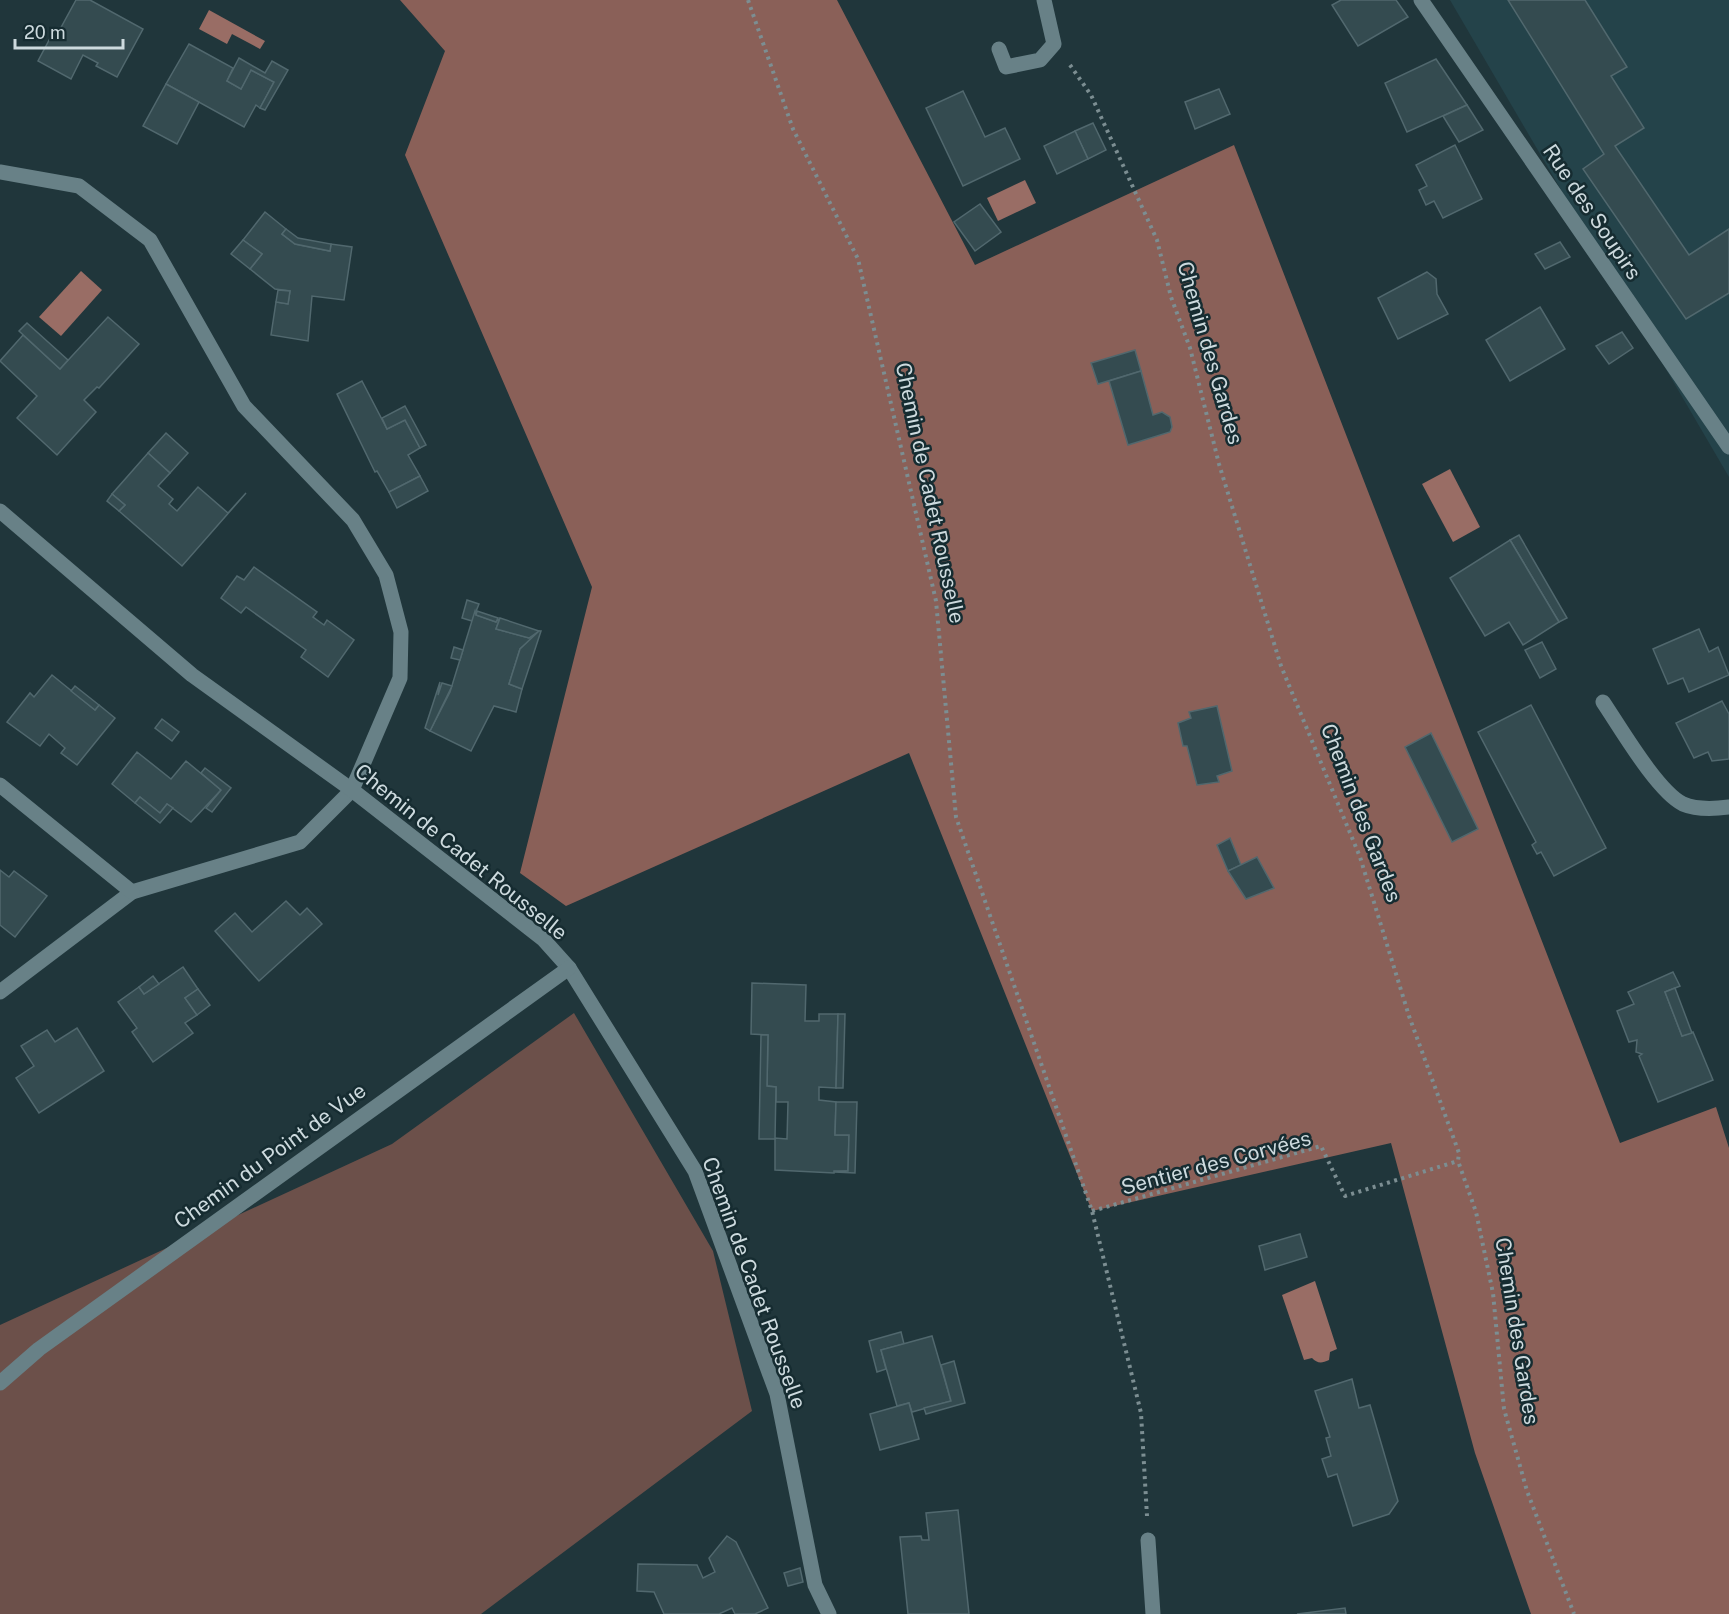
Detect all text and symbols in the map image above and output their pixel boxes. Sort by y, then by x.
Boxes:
scale bar [15,12,123,50]
text: 20 m [24,22,66,43]
street label: Rue des Soupirs [1538,139,1647,284]
street label: Chemin des Gardes [1172,259,1249,447]
street label: Chemin de Cadet Rousselle [891,360,970,626]
street label: Chemin des Gardes [1316,720,1407,906]
street label: Chemin de Cadet Rousselle [350,758,573,945]
street label: Chemin du Point de Vue [169,1078,370,1234]
street label: Sentier des Corvées [1118,1125,1314,1200]
street label: Chemin de Cadet Rousselle [697,1153,812,1412]
street label: Chemin des Gardes [1490,1236,1545,1426]

